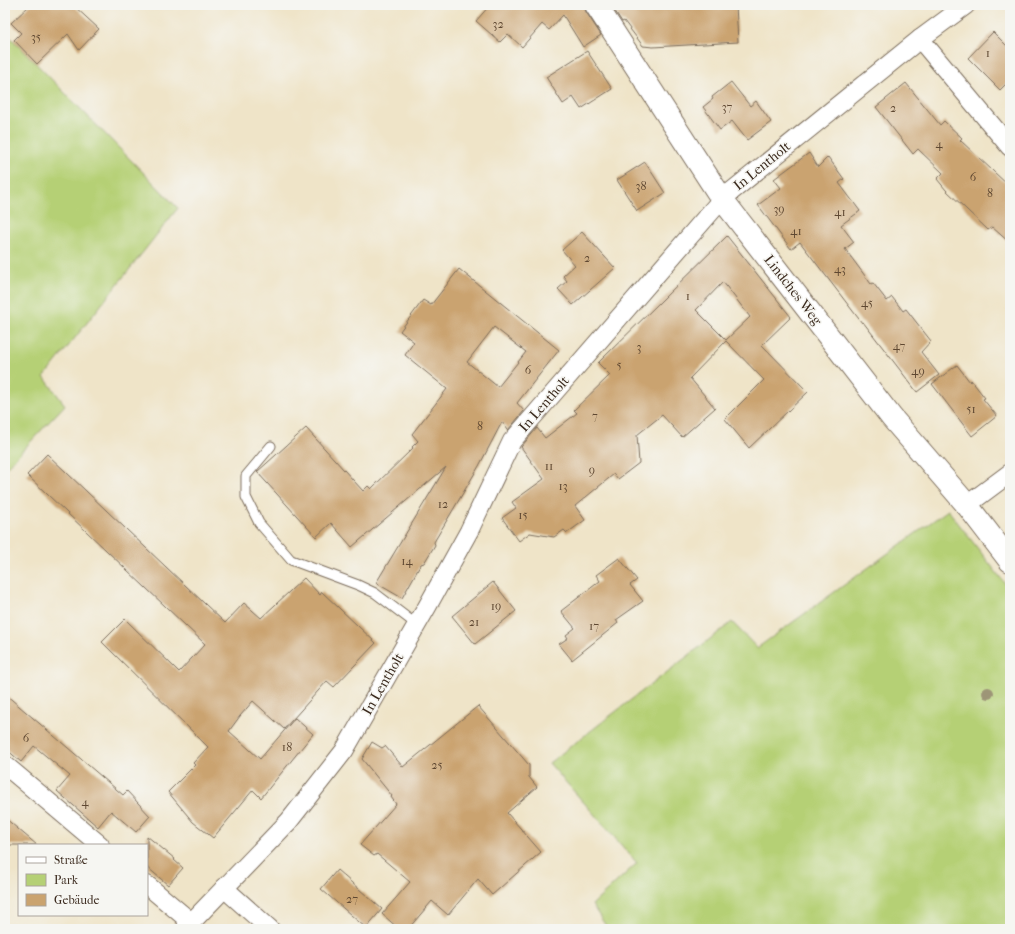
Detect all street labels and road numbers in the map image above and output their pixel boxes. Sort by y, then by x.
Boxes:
street label: In Lentholt [730,138,794,194]
street label: Lindches Weg [760,251,826,329]
street label: In Lentholt [515,373,573,435]
street label: In Lentholt [358,650,408,718]

